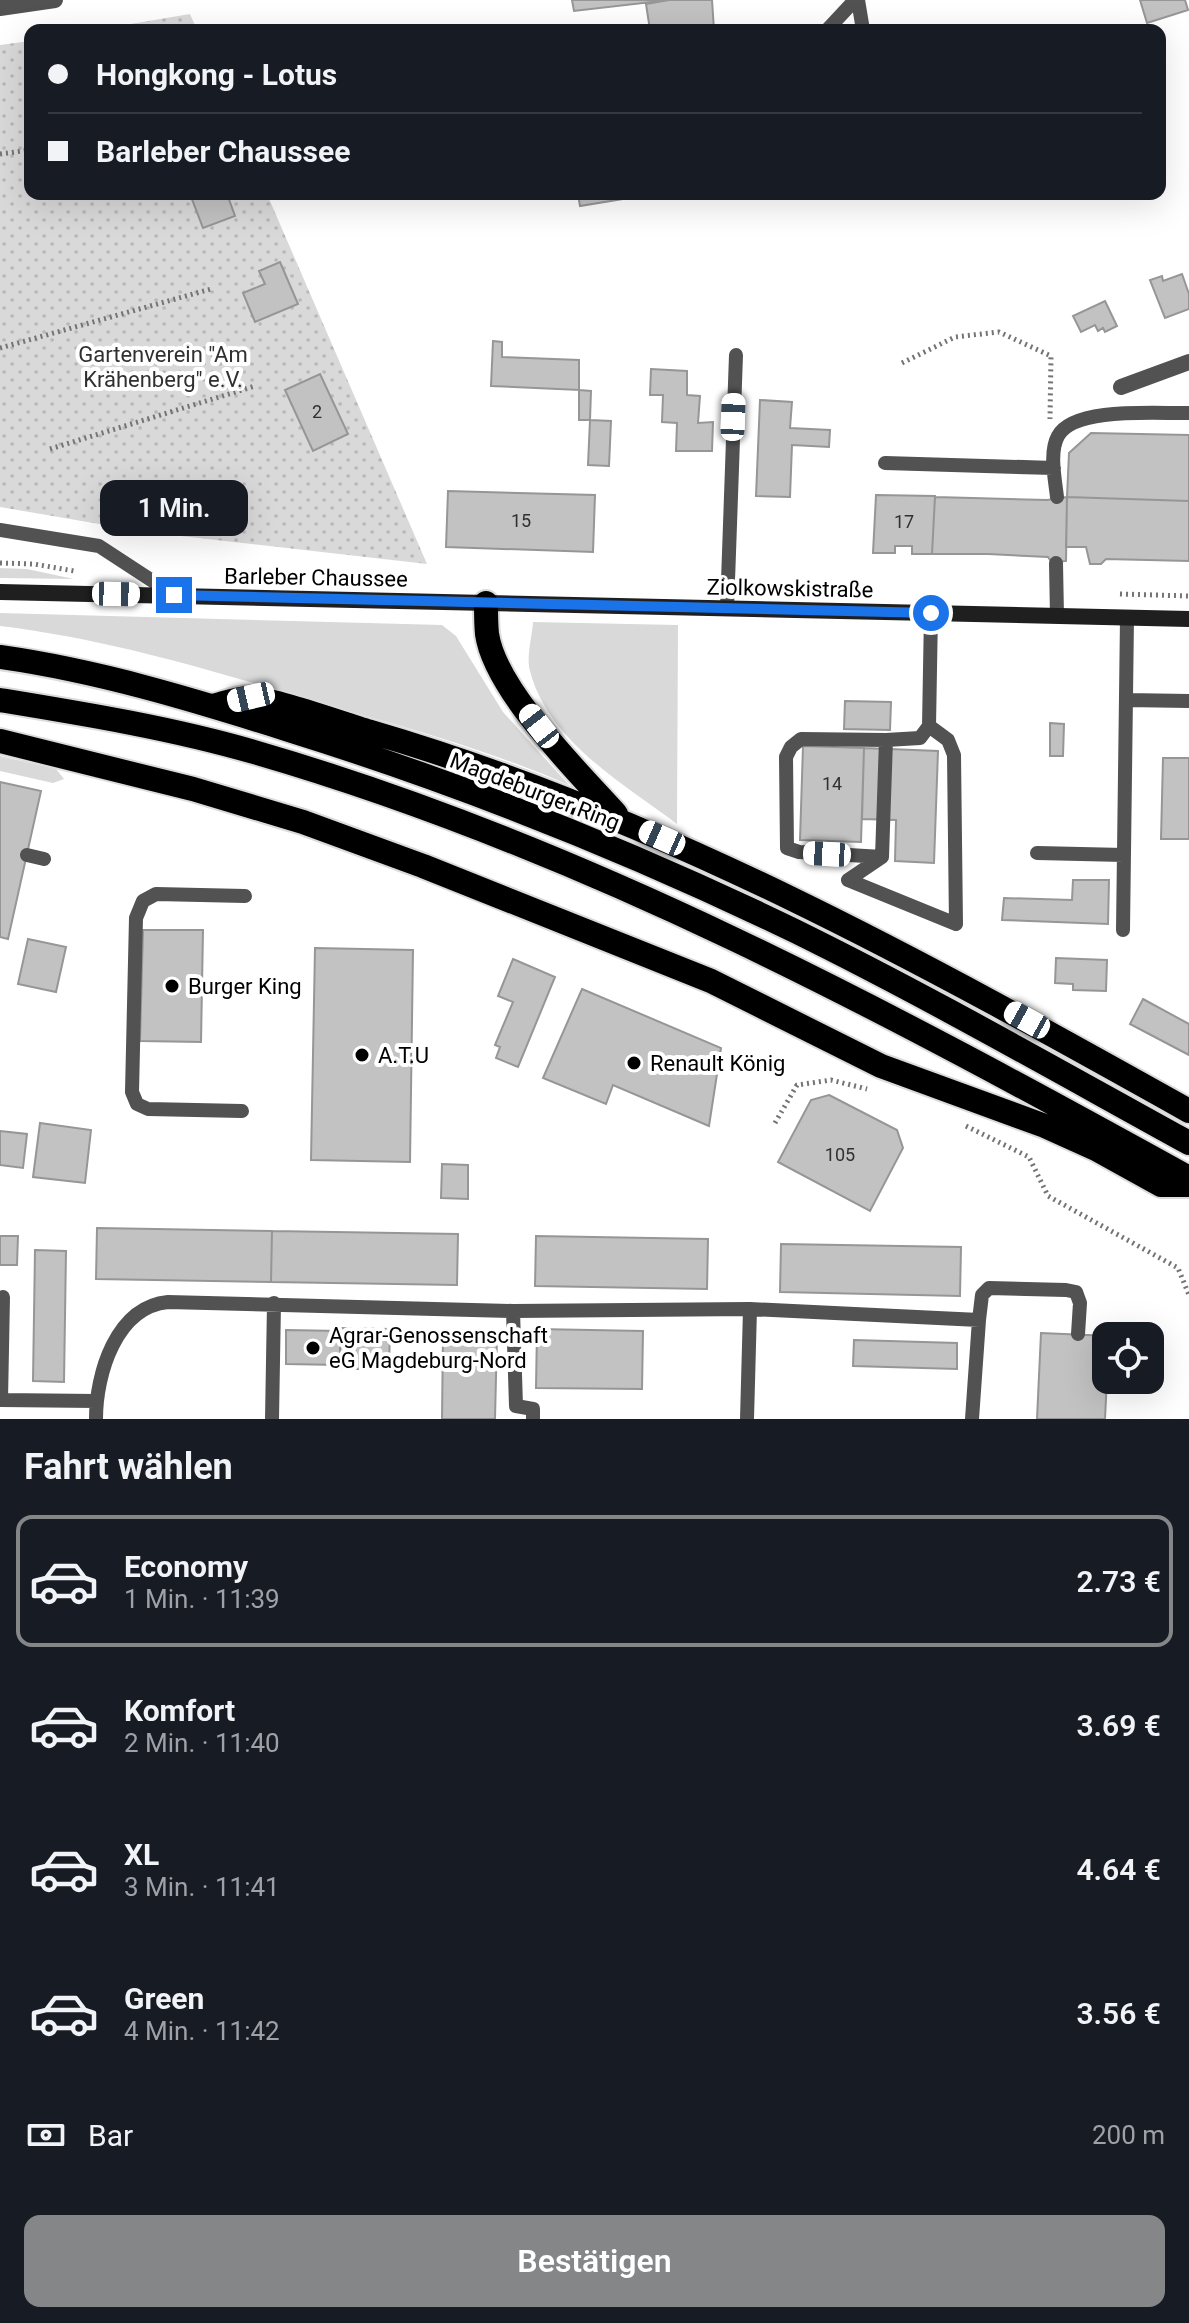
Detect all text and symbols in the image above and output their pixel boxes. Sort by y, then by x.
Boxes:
text: Hongkong - Lotus [96,57,337,92]
text: Barleber Chaussee [96,134,350,169]
park label: Gartenverein "Am Krähenberg" e.V. [78,342,248,392]
car [720,393,746,441]
house number: 2 [312,401,322,422]
callout: 1 Min. [100,479,248,535]
text: 1 Min. [138,493,210,523]
house number: 15 [511,510,531,531]
house number: 17 [894,511,914,532]
street label: Barleber Chaussee [224,563,408,592]
street label: Ziolkowskistraße [706,575,874,602]
route end [156,577,192,613]
car [92,582,140,606]
route start [913,595,949,631]
car [225,680,277,714]
car [515,700,563,752]
street label: Magdeburger Ring [446,748,623,835]
house number: 14 [822,773,842,794]
car [635,817,689,859]
car [802,841,852,867]
place label: Burger King [188,974,302,999]
marker: Burger King [163,977,181,995]
car [1000,998,1054,1042]
place label: A.T.U [378,1043,429,1068]
marker: A.T.U [353,1046,371,1064]
place label: Renault König [650,1051,785,1076]
marker: Renault König [625,1054,643,1072]
house number: 105 [825,1144,855,1165]
map controls [1092,1322,1164,1394]
button: locate [1092,1322,1164,1394]
place label: Agrar-Genossenschaft eG Magdeburg-Nord [329,1323,548,1373]
marker: Agrar-Genossenschaft eG Magdeburg-Nord [304,1339,322,1357]
text: Fahrt wählen [24,1446,233,1488]
icon: car [28,1545,100,1617]
text: Economy [124,1549,248,1584]
text: 2.73 € [1076,1564,1161,1599]
text: 1 Min. · 11:39 [124,1584,280,1614]
icon: car [28,1689,100,1761]
text: Komfort [124,1693,235,1728]
text: 3.69 € [1076,1708,1161,1743]
text: 2 Min. · 11:40 [124,1728,280,1758]
icon: car [28,1833,100,1905]
text: XL [124,1837,159,1872]
text: 4.64 € [1076,1852,1161,1887]
text: 3 Min. · 11:41 [124,1872,280,1902]
icon: car [28,1977,100,2049]
text: Green [124,1981,204,2016]
text: 3.56 € [1076,1996,1161,2031]
text: 4 Min. · 11:42 [124,2016,280,2046]
icon: cash [24,2113,68,2157]
text: Bar [88,2118,133,2153]
text: 200 m [1092,2120,1165,2150]
button: Bestätigen [24,2215,1165,2307]

